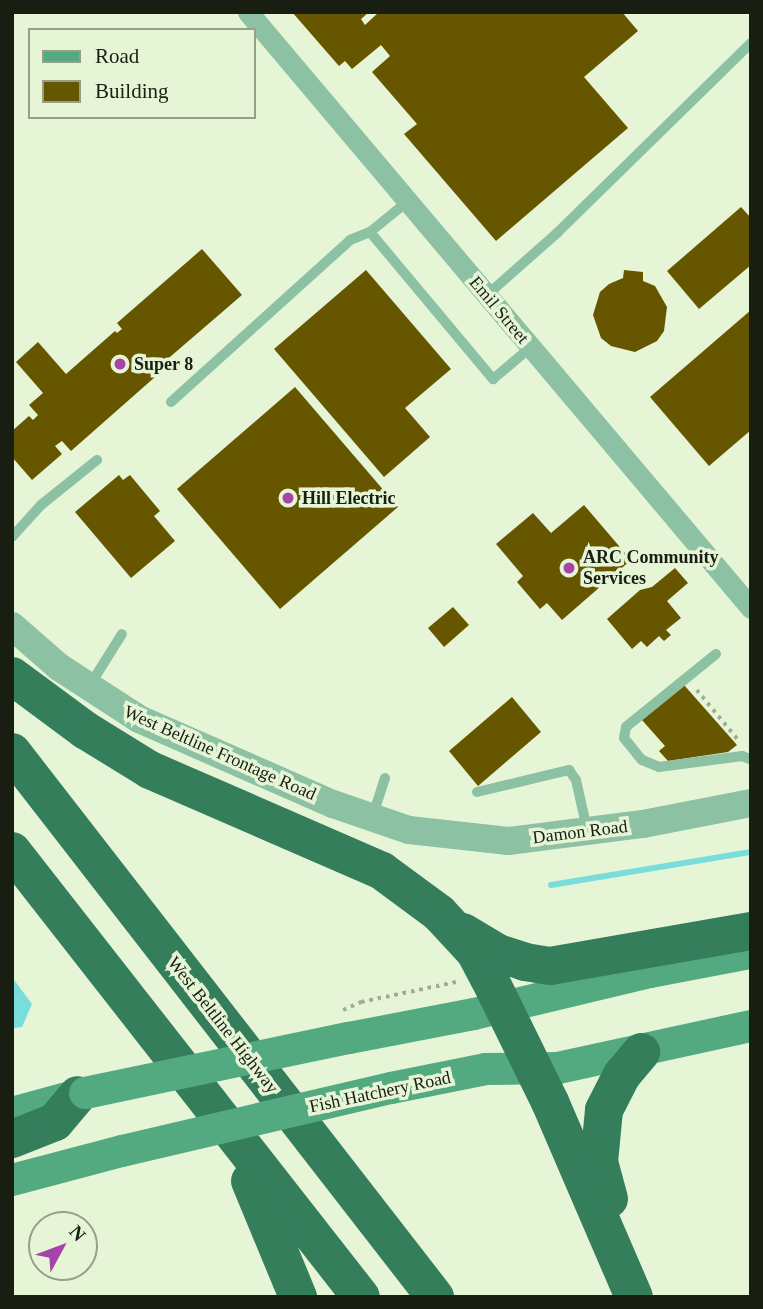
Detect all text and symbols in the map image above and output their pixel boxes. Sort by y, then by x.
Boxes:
legend [28,28,256,119]
text: Road [95,44,139,68]
text: Building [95,79,169,103]
street label: Emil Street [465,272,533,348]
place label: Super 8 [134,353,194,375]
marker: Super 8 [112,356,128,372]
place label: Hill Electric [302,487,395,509]
marker: Hill Electric [280,490,296,506]
place label: ARC Community Services [583,547,719,590]
marker: ARC Community Services [561,560,577,576]
street label: West Beltline Frontage Road [121,701,319,805]
street label: Damon Road [531,815,629,849]
street label: West Beltline Highway [163,952,283,1098]
street label: Fish Hatchery Road [307,1066,453,1118]
north arrow [28,1211,98,1281]
text: N [65,1221,90,1245]

